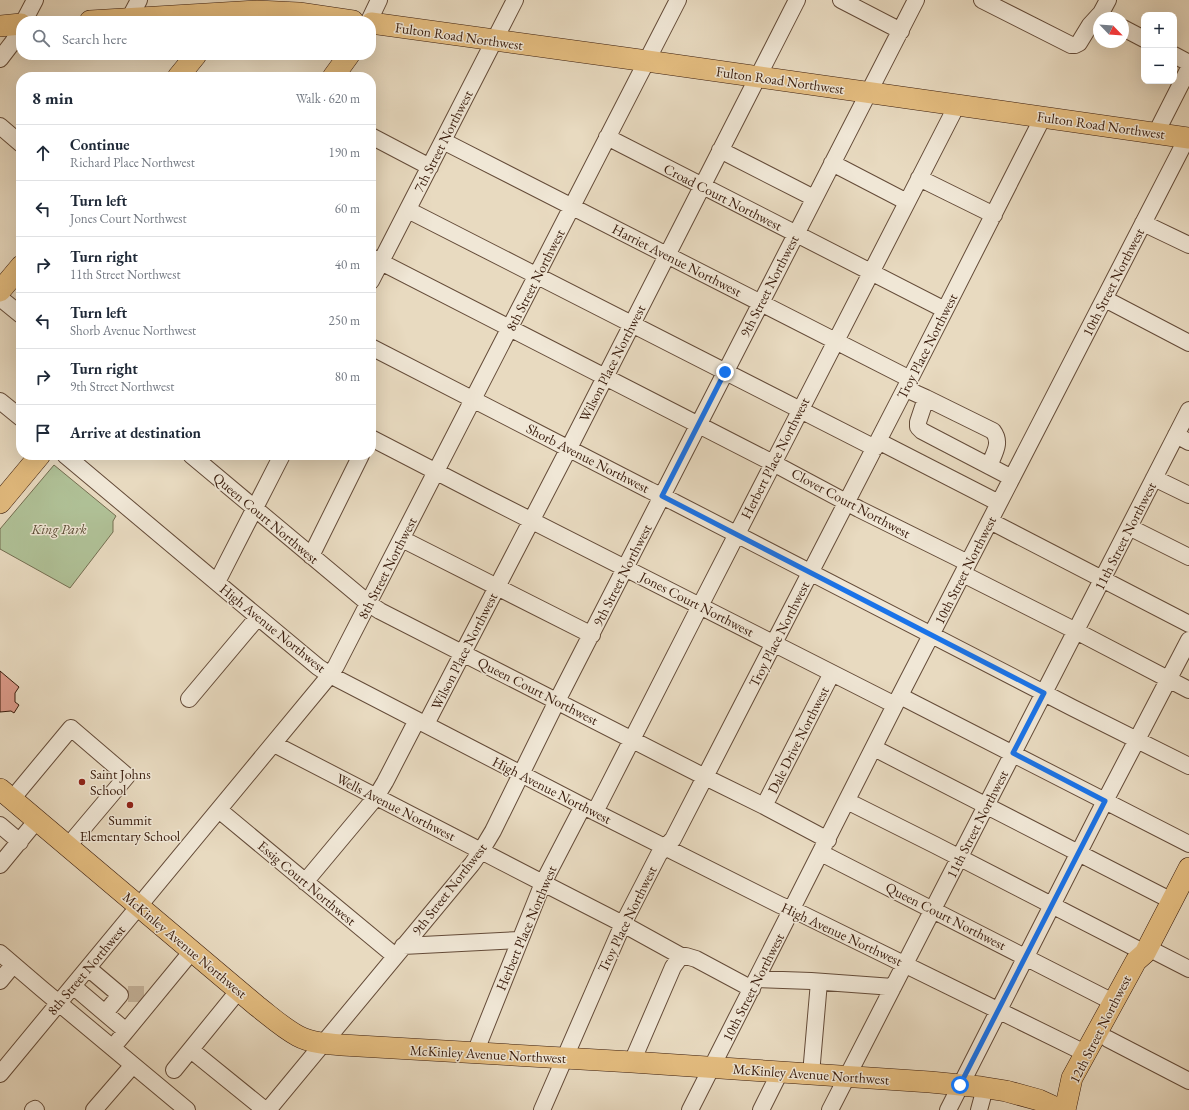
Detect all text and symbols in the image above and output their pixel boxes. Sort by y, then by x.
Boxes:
north arrow [1093,12,1129,48]
map controls [1141,12,1177,84]
button: + [1141,12,1177,48]
search box [16,16,376,60]
street label: Fulton Road Northwest [394,18,525,54]
icon: search [30,27,52,49]
text: Search here [62,29,127,48]
button: − [1141,48,1177,84]
street label: Fulton Road Northwest [715,62,846,98]
street label: 7th Street Northwest [409,86,477,195]
text: 8 min [32,87,73,109]
text: Walk · 620 m [296,90,360,107]
street label: Fulton Road Northwest [1036,107,1167,143]
text: Continue [70,135,130,154]
icon: ahead [32,142,54,164]
text: 190 m [329,144,360,161]
text: Richard Place Northwest [70,154,195,171]
street label: Croad Court Northwest [661,159,786,235]
text: Turn left [70,191,127,210]
icon: left [32,198,54,220]
text: 60 m [335,200,360,217]
text: Jones Court Northwest [70,210,187,227]
street label: Harriet Avenue Northwest [609,220,745,301]
street label: 10th Street Northwest [1078,224,1148,339]
street label: 8th Street Northwest [501,225,569,334]
street label: 9th Street Northwest [735,231,803,340]
text: Turn right [70,247,138,266]
icon: right [32,254,54,276]
text: 40 m [335,256,360,273]
text: 11th Street Northwest [70,266,180,283]
street label: Troy Place Northwest [893,290,962,402]
street label: Wilson Place Northwest [575,301,650,425]
text: Turn left [70,303,127,322]
icon: left [32,310,54,332]
text: 250 m [329,312,360,329]
text: Shorb Avenue Northwest [70,322,196,339]
text: Turn right [70,359,138,378]
route end [716,363,734,381]
icon: right [32,366,54,388]
text: 80 m [335,368,360,385]
text: 9th Street Northwest [70,378,174,395]
street label: Herbert Place Northwest [737,394,814,522]
street label: Shorb Avenue Northwest [523,419,653,497]
icon: arrive [32,422,54,444]
text: Arrive at destination [70,423,201,442]
street label: Clover Court Northwest [788,464,914,542]
street label: Queen Court Northwest [209,468,323,568]
street label: 11th Street Northwest [1090,478,1160,593]
street label: 10th Street Northwest [930,512,1000,627]
street label: 8th Street Northwest [353,513,421,622]
park label: King Park [30,520,87,538]
street label: 9th Street Northwest [588,520,656,629]
street label: Jones Court Northwest [636,567,758,641]
street label: Troy Place Northwest [745,578,814,690]
street label: High Avenue Northwest [216,580,330,677]
street label: Wilson Place Northwest [427,589,502,713]
street label: Queen Court Northwest [475,653,602,729]
street label: Dale Drive Northwest [763,683,833,797]
street label: High Avenue Northwest [489,752,615,828]
place label: Saint Johns School [90,765,151,799]
street label: 11th Street Northwest [942,766,1012,881]
street label: Wells Avenue Northwest [333,769,459,845]
marker: Saint Johns School [77,777,87,787]
marker: Summit Elementary School [125,800,135,810]
place label: Summit Elementary School [80,811,181,845]
street label: Essig Court Northwest [254,837,360,930]
street label: 9th Street Northwest [407,839,491,939]
street label: Herbert Place Northwest [492,862,561,993]
street label: Troy Place Northwest [593,862,661,975]
street label: Queen Court Northwest [883,878,1010,954]
street label: McKinley Avenue Northwest [119,888,251,1003]
street label: High Avenue Northwest [779,898,906,970]
street label: 8th Street Northwest [43,921,129,1019]
street label: 10th Street Northwest [718,929,788,1044]
street label: 12th Street Northwest [1065,971,1135,1086]
street label: McKinley Avenue Northwest [409,1041,567,1067]
street label: McKinley Avenue Northwest [732,1060,890,1088]
route start [951,1076,969,1094]

